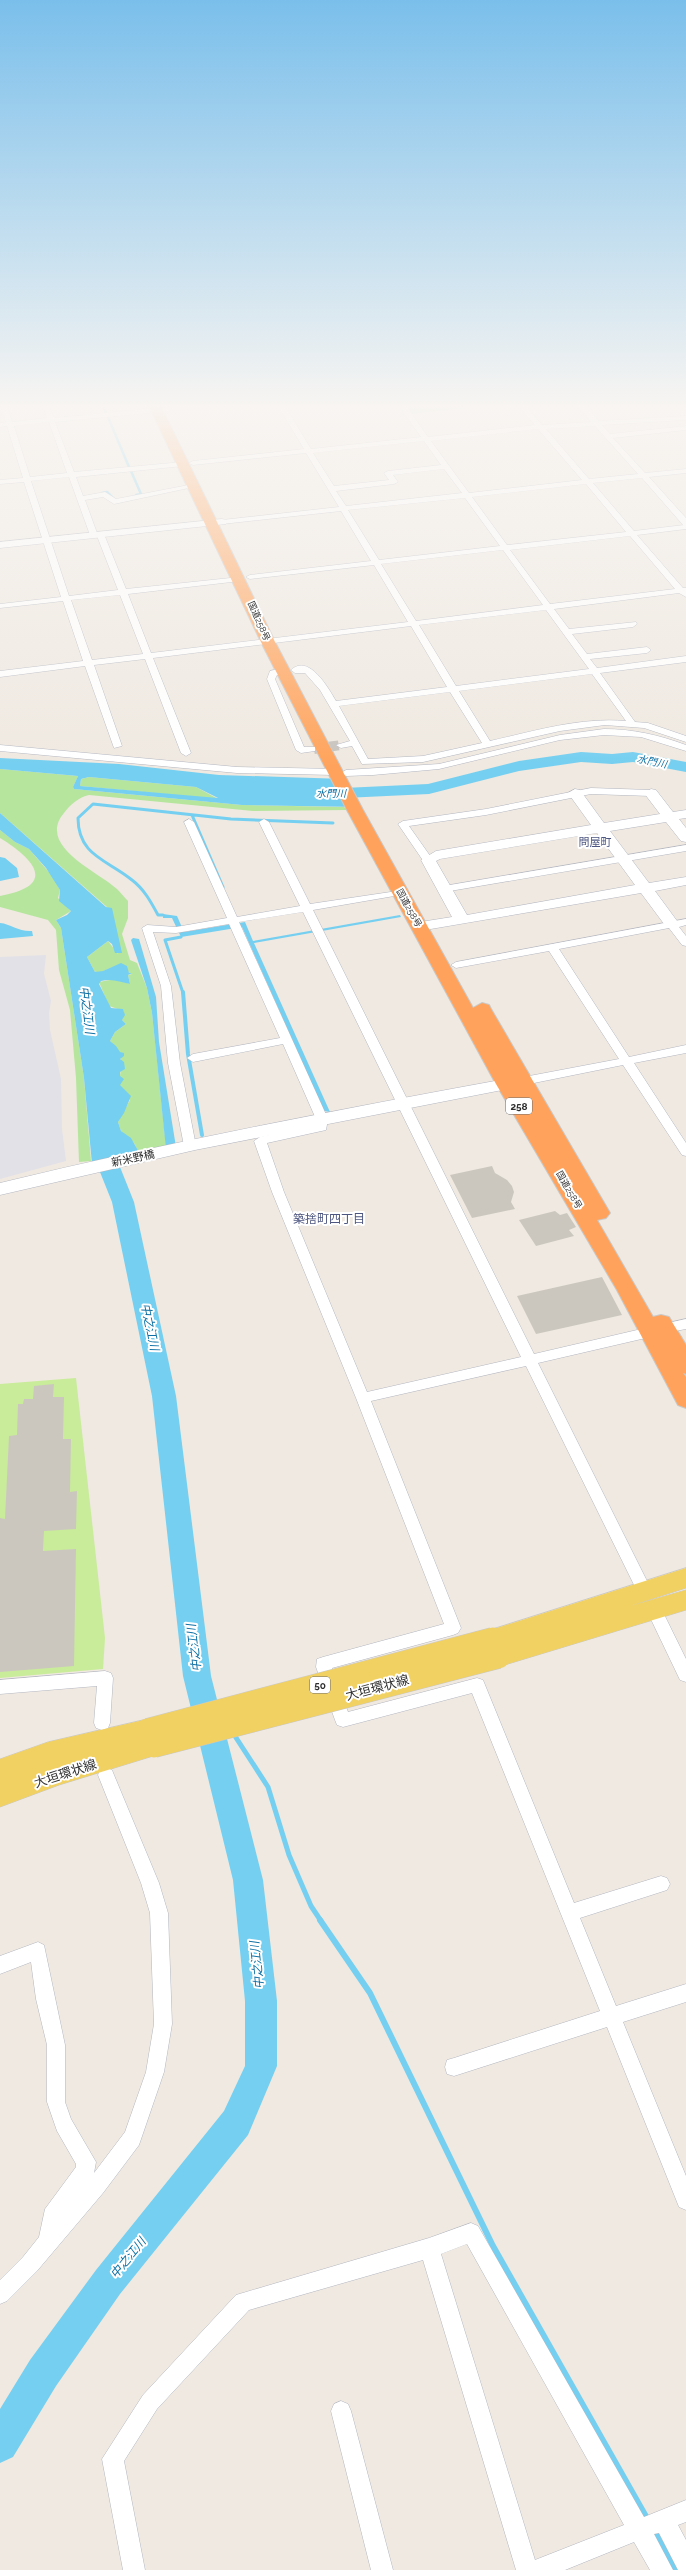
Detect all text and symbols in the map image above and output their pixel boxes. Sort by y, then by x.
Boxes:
street label: 国道258号 [246,600,272,642]
water label: 水門川 [636,753,669,770]
water label: 水門川 [316,788,347,799]
district label: 問屋町 [579,836,612,849]
street label: 国道258号 [394,887,424,929]
water label: 中之江川 [77,985,97,1037]
road number: 258 [506,1098,532,1114]
street label: 新米野橋 [110,1148,156,1169]
street label: 国道258号 [554,1169,584,1211]
district label: 築捨町四丁目 [293,1212,365,1226]
water label: 中之江川 [138,1302,162,1354]
water label: 中之江川 [184,1621,204,1673]
street label: 大垣環状線 [344,1672,410,1703]
road number: 50 [310,1677,330,1693]
street label: 大垣環状線 [32,1756,98,1791]
water label: 中之江川 [247,1938,266,1990]
water label: 中之江川 [107,2233,150,2281]

